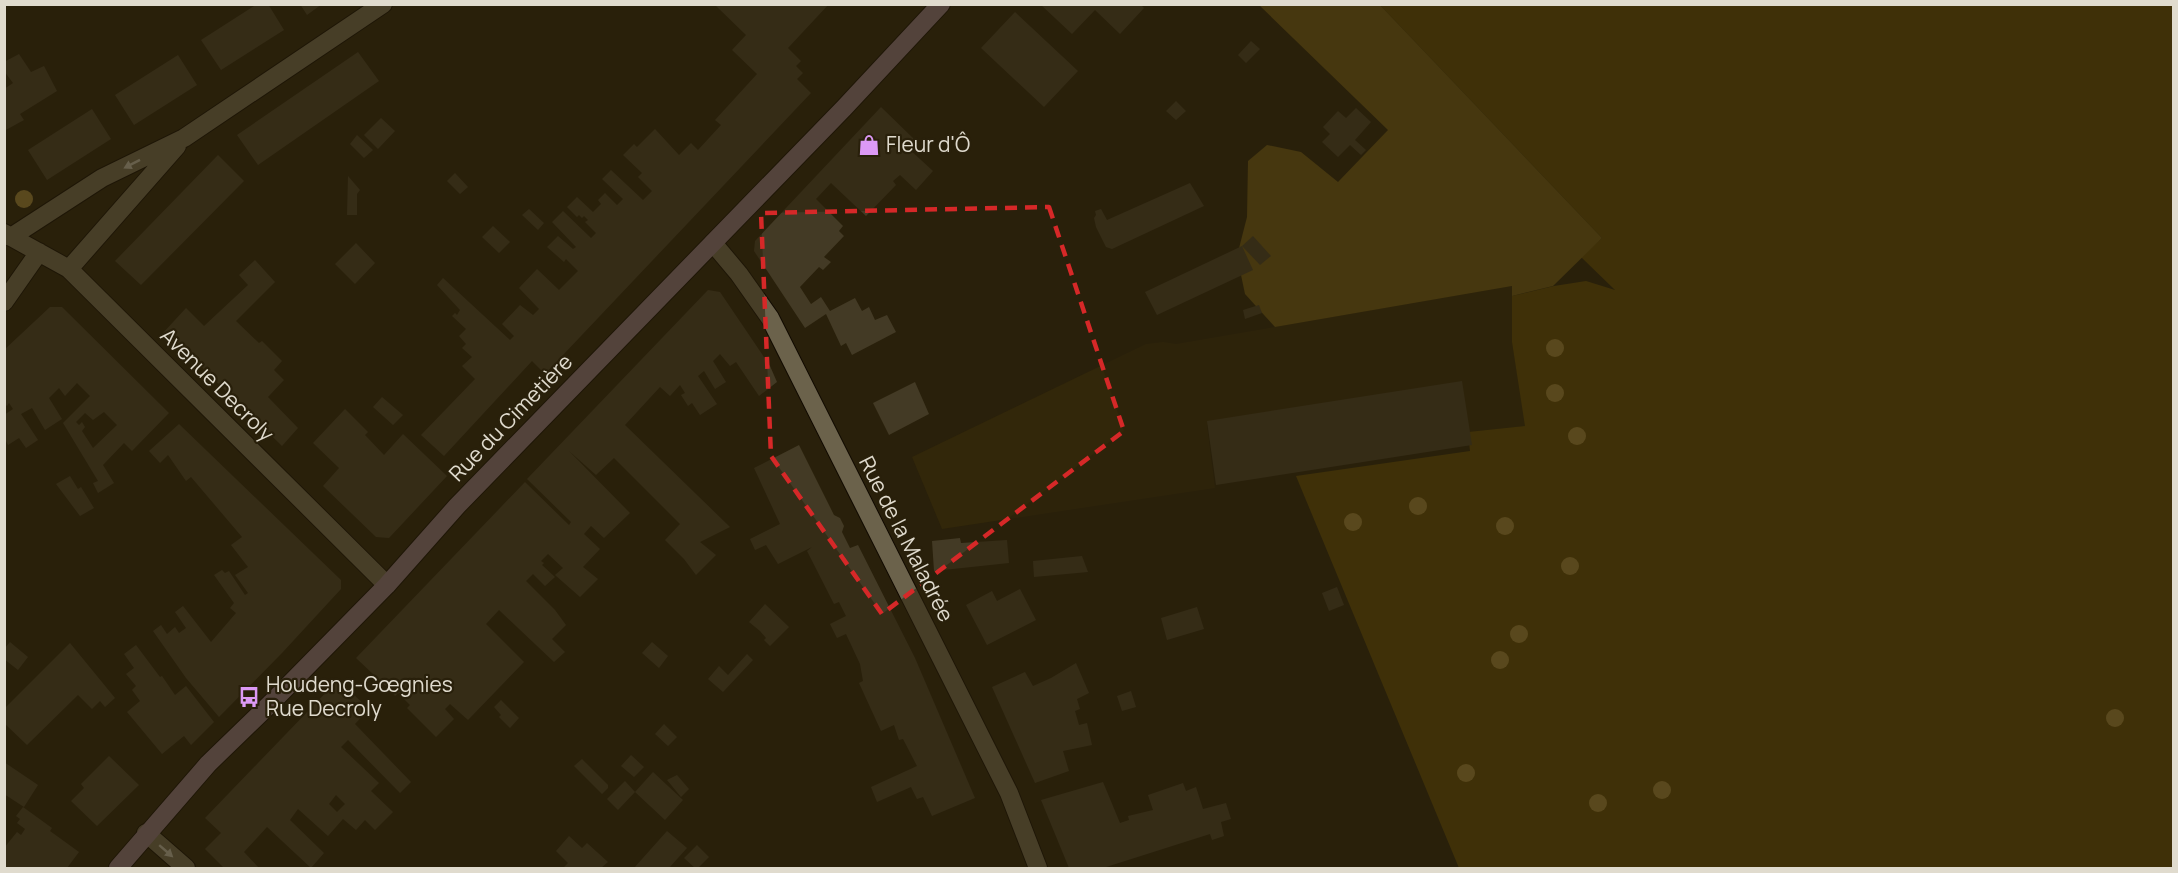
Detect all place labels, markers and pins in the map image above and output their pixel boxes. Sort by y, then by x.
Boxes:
place label: Fleur d'Ô [886,130,970,158]
shop icon: Fleur d'Ô [857,133,881,157]
place label: Houdeng-Gœgnies Rue Decroly [266,670,453,722]
bus stop icon: Houdeng-Gœgnies Rue Decroly [237,685,261,709]

